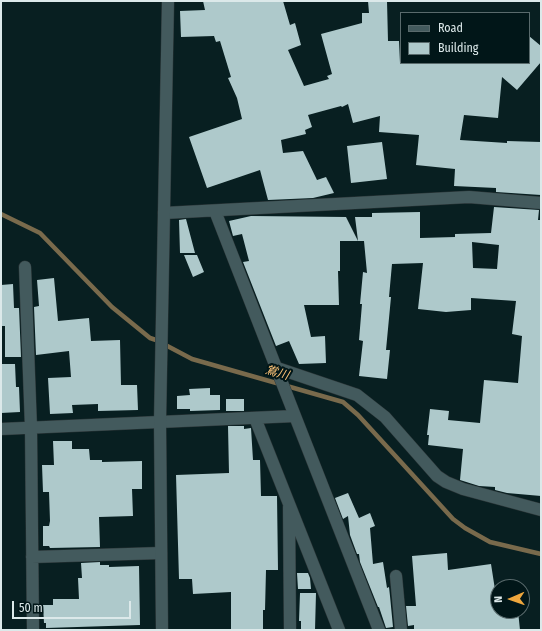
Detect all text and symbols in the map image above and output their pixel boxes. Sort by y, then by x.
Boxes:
legend [400,12,530,64]
text: Road [438,21,463,35]
text: Building [438,41,478,55]
water label: 鴬川 [263,363,291,383]
north arrow [490,579,530,619]
scale bar [14,593,133,619]
text: N [492,596,505,603]
text: 50 m [19,601,43,615]

